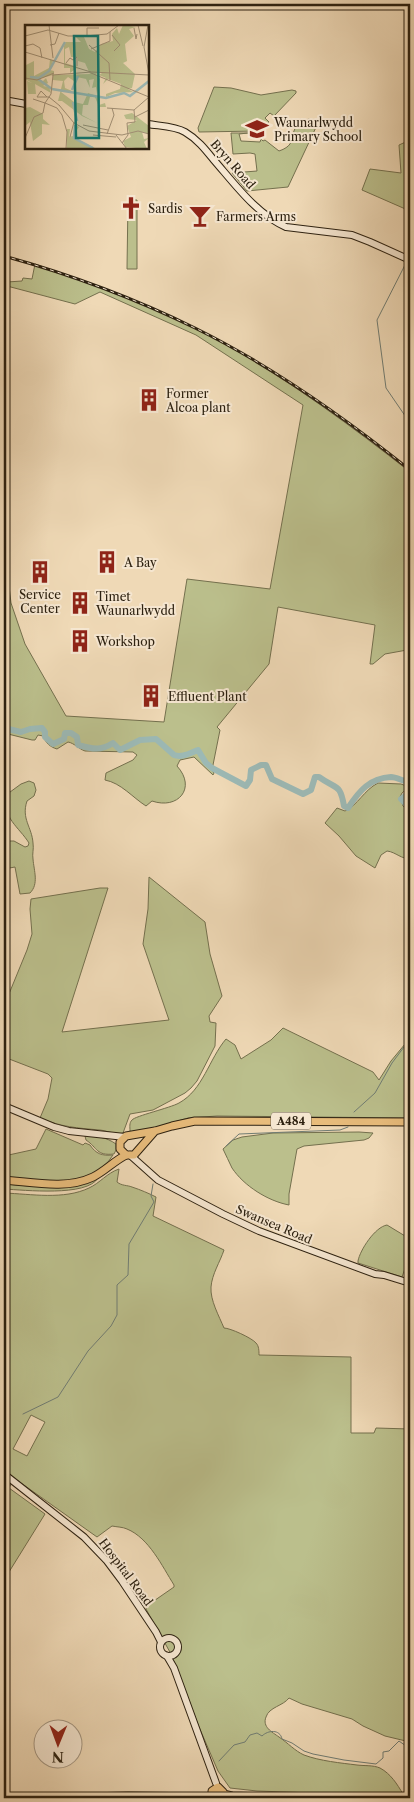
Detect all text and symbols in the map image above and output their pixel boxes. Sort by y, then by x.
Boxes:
inset map [25,25,149,149]
place label: Waunarlwydd Primary School [273,115,362,144]
school or university icon: Waunarlwydd Primary School [244,116,270,142]
street label: Bryn Road [208,136,259,192]
church icon: Sardis [118,195,144,221]
place label: Sardis [148,201,183,216]
bar icon: Farmers Arms [187,203,213,229]
place label: Farmers Arms [216,209,296,224]
place label: Former Alcoa plant [165,386,231,415]
building icon: Former Alcoa plant [136,387,162,413]
building icon: A Bay [94,549,120,575]
place label: A Bay [123,555,157,570]
building icon: Service Center [27,559,53,585]
place label: Service Center [19,587,61,616]
place label: Timet Waunarlwydd [95,589,176,618]
building icon: Timet Waunarlwydd [67,590,93,616]
building icon: Workshop [67,628,93,654]
place label: Workshop [95,634,155,649]
building icon: Effluent Plant [138,683,164,709]
place label: Effluent Plant [168,689,247,704]
road number: A484 [271,1112,311,1130]
street label: Swansea Road [234,1201,315,1247]
street label: Hospital Road [96,1535,157,1609]
north arrow [32,1720,82,1770]
text: N [52,1748,64,1766]

